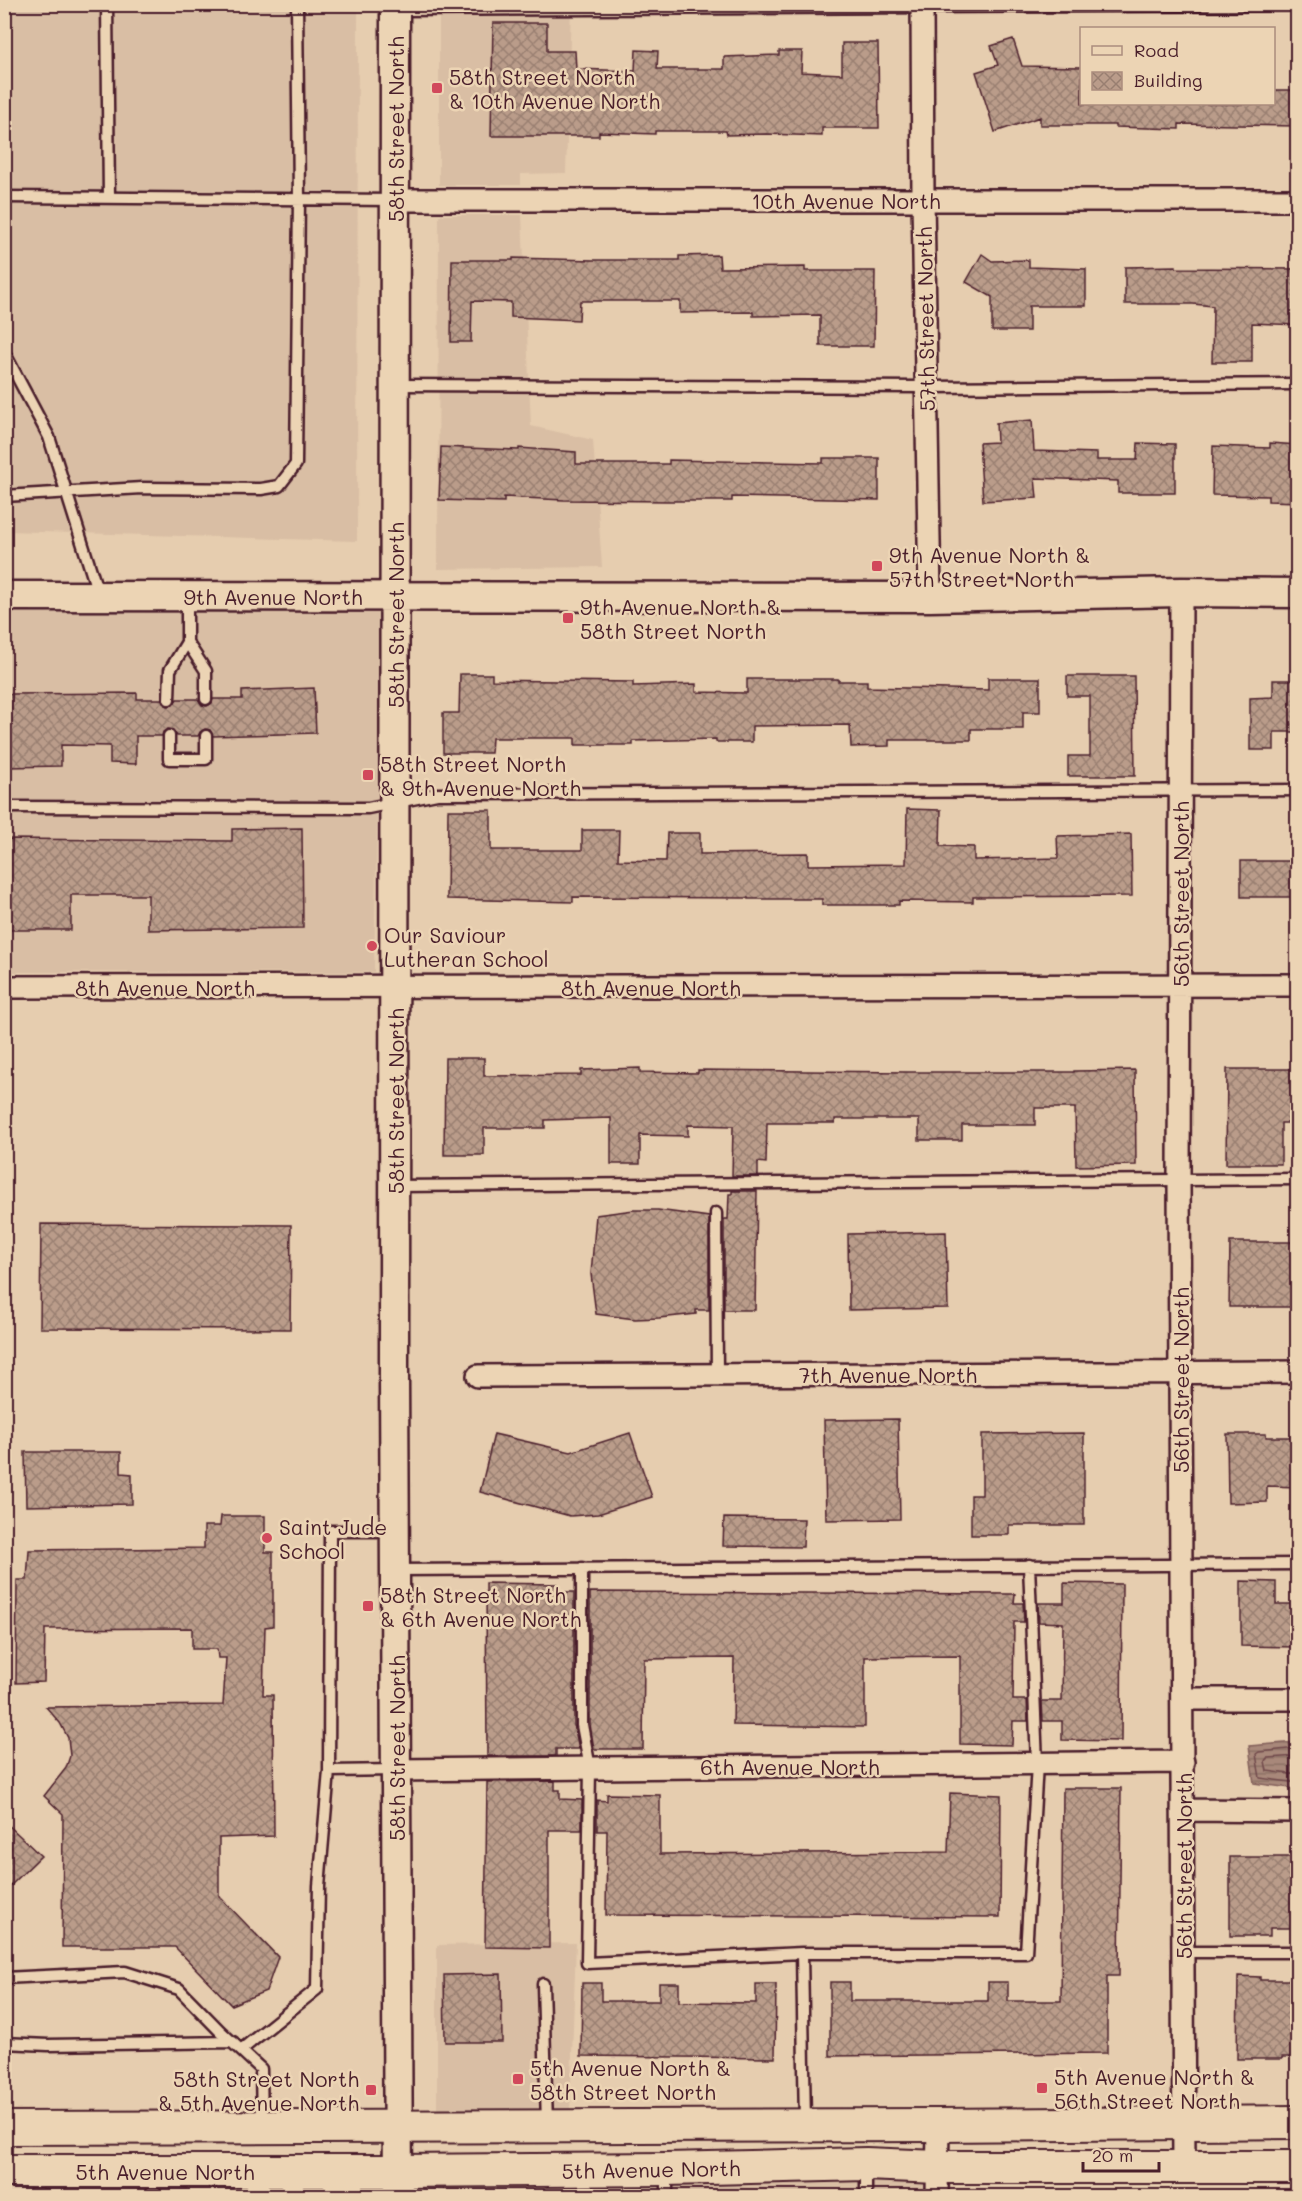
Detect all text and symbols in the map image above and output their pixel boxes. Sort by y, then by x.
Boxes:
legend [1080,27,1275,105]
street label: 58th Street North [382,36,409,222]
text: Road [1134,38,1179,62]
place label: 58th Street North & 10th Avenue North [449,63,660,114]
text: Building [1134,68,1202,92]
marker: 58th Street North & 10th Avenue North [430,81,444,95]
street label: 10th Avenue North [751,187,941,214]
street label: 57th Street North [910,226,940,412]
street label: 58th Street North [382,522,409,708]
place label: 9th Avenue North & 57th Street North [889,541,1090,592]
marker: 9th Avenue North & 57th Street North [870,559,884,573]
street label: 9th Avenue North [183,583,363,610]
place label: 9th Avenue North & 58th Street North [580,593,781,644]
marker: 9th Avenue North & 58th Street North [561,611,575,625]
place label: 58th Street North & 9th Avenue North [380,750,581,801]
marker: 58th Street North & 9th Avenue North [361,768,375,782]
street label: 56th Street North [1167,801,1194,987]
place label: Our Saviour Lutheran School [384,921,549,972]
marker: Our Saviour Lutheran School [365,939,379,953]
street label: 8th Avenue North [75,974,255,1001]
street label: 8th Avenue North [561,974,741,1001]
street label: 58th Street North [382,1008,409,1194]
street label: 56th Street North [1167,1287,1194,1473]
street label: 7th Avenue North [799,1361,977,1388]
place label: Saint Jude School [279,1513,387,1564]
marker: Saint Jude School [260,1531,274,1545]
place label: 58th Street North & 6th Avenue North [380,1581,581,1632]
marker: 58th Street North & 6th Avenue North [361,1599,375,1613]
street label: 58th Street North [383,1655,410,1841]
street label: 6th Avenue North [700,1753,880,1780]
street label: 56th Street North [1170,1773,1197,1959]
place label: 5th Avenue North & 58th Street North [530,2054,731,2105]
place label: 5th Avenue North & 56th Street North [1054,2063,1255,2114]
place label: 58th Street North & 5th Avenue North [158,2065,359,2116]
marker: 5th Avenue North & 58th Street North [511,2072,525,2086]
marker: 5th Avenue North & 56th Street North [1035,2081,1049,2095]
marker: 58th Street North & 5th Avenue North [364,2083,378,2097]
scale bar [1083,2135,1160,2173]
text: 20 m [1092,2143,1133,2167]
street label: 5th Avenue North [561,2154,741,2184]
street label: 5th Avenue North [75,2158,255,2185]

